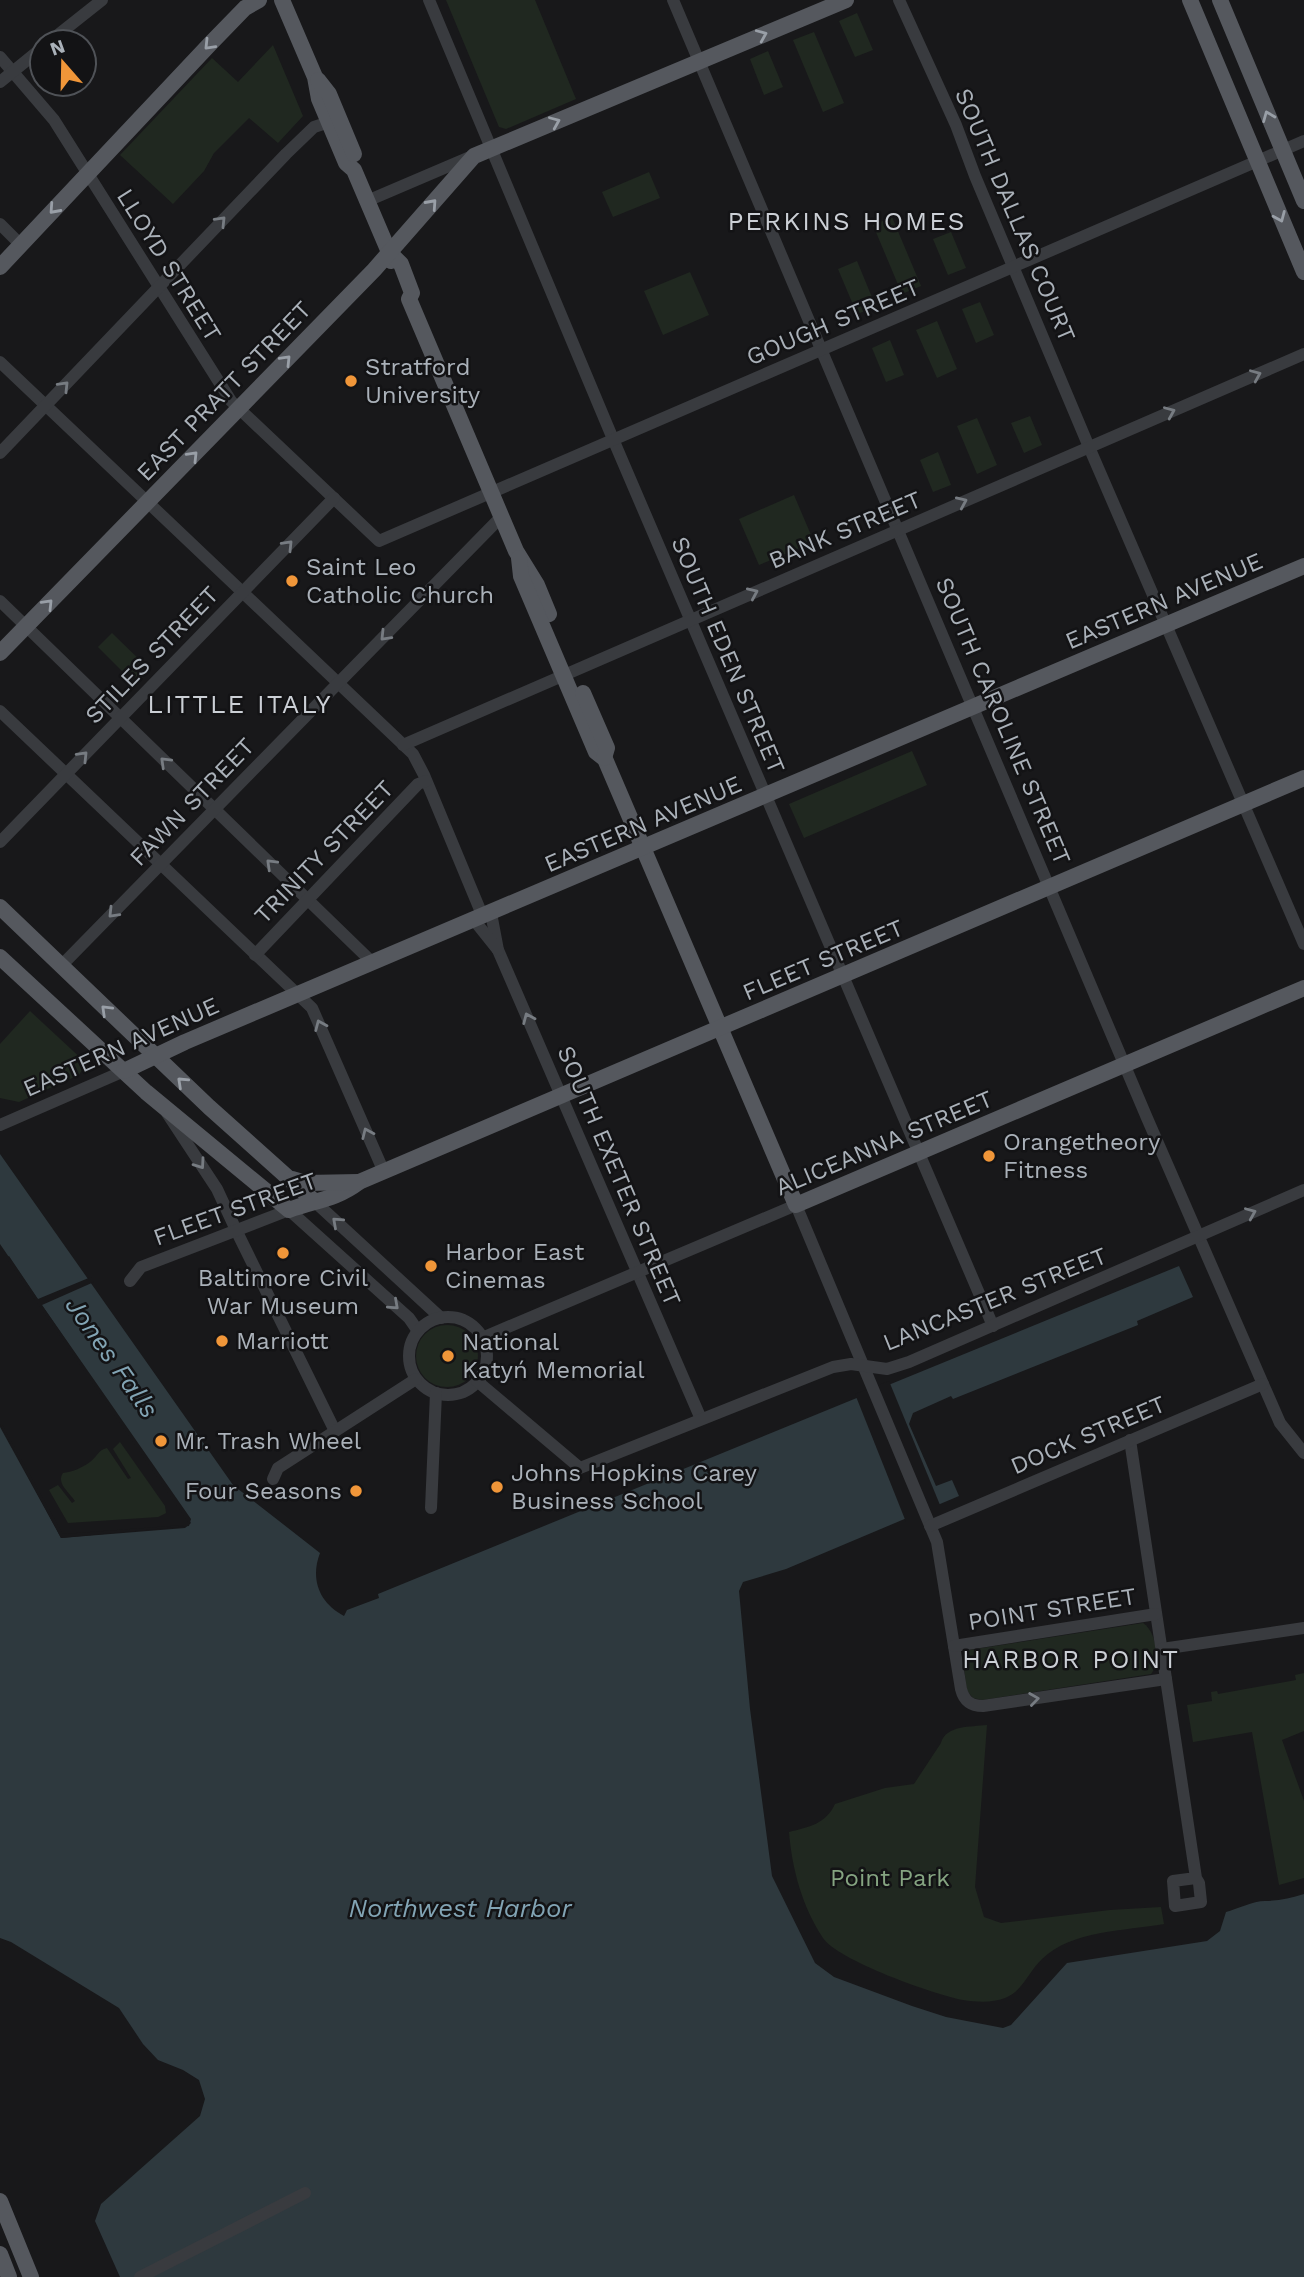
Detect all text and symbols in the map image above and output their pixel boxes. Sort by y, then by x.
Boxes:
north arrow [28,28,98,98]
one-way arrow [755,30,767,44]
text: N [47,34,68,61]
one-way arrow [204,37,217,50]
street label: SOUTH DALLAS COURT [949,84,1081,346]
one-way arrow [1262,110,1276,123]
one-way arrow [547,116,560,130]
street label: LLOYD STREET [111,184,227,346]
one-way arrow [423,199,436,212]
one-way arrow [49,201,62,214]
district label: PERKINS HOMES [727,206,967,236]
one-way arrow [1272,209,1286,222]
one-way arrow [213,216,226,229]
street label: GOUGH STREET [742,273,924,371]
street label: EAST PRATT STREET [131,295,317,487]
place label: Stratford University [365,353,481,409]
one-way arrow [277,355,290,368]
one-way arrow [1250,369,1262,383]
marker: Stratford University [343,373,359,389]
one-way arrow [56,381,69,394]
one-way arrow [1163,406,1176,420]
one-way arrow [184,451,197,464]
street label: BANK STREET [765,485,925,575]
one-way arrow [955,496,967,510]
street label: SOUTH EDEN STREET [665,532,791,778]
one-way arrow [280,541,292,553]
street label: EASTERN AVENUE [1061,547,1267,655]
place label: Saint Leo Catholic Church [306,553,494,609]
marker: Saint Leo Catholic Church [284,573,300,589]
street label: SOUTH CAROLINE STREET [930,573,1076,869]
street label: STILES STREET [79,581,225,729]
one-way arrow [746,587,758,601]
one-way arrow [39,599,52,612]
one-way arrow [380,627,393,640]
district label: LITTLE ITALY [147,689,333,719]
street label: FAWN STREET [124,732,260,872]
one-way arrow [74,752,87,765]
one-way arrow [160,757,173,770]
street label: EASTERN AVENUE [540,770,746,878]
street label: TRINITY STREET [249,775,399,929]
one-way arrow [266,860,279,873]
one-way arrow [108,904,121,917]
street label: FLEET STREET [738,914,908,1006]
street label: EASTERN AVENUE [19,991,223,1103]
one-way arrow [101,1005,114,1018]
one-way arrow [522,1013,536,1025]
one-way arrow [314,1020,328,1032]
street label: SOUTH EXETER STREET [551,1042,687,1310]
one-way arrow [177,1078,190,1090]
street label: ALICEANNA STREET [771,1085,997,1201]
one-way arrow [361,1127,375,1140]
place label: Orangetheory Fitness [1003,1128,1161,1184]
marker: Orangetheory Fitness [981,1148,997,1164]
one-way arrow [192,1156,204,1169]
street label: FLEET STREET [149,1166,321,1252]
one-way arrow [1245,1207,1257,1221]
one-way arrow [332,1218,345,1231]
place label: Harbor East Cinemas [445,1238,584,1294]
street label: LANCASTER STREET [879,1241,1111,1357]
marker: Baltimore Civil War Museum [275,1245,291,1261]
marker: Harbor East Cinemas [423,1258,439,1274]
place label: Baltimore Civil War Museum [198,1264,369,1320]
water label: Jones Falls [59,1291,165,1423]
one-way arrow [386,1297,399,1309]
place label: Marriott [236,1327,329,1355]
place label: National Katyń Memorial [462,1328,645,1384]
marker: Marriott [214,1333,230,1349]
marker: National Katyń Memorial [440,1348,456,1364]
street label: DOCK STREET [1006,1390,1170,1480]
place label: Mr. Trash Wheel [175,1427,362,1455]
marker: Mr. Trash Wheel [153,1433,169,1449]
place label: Johns Hopkins Carey Business School [511,1459,758,1515]
place label: Four Seasons [185,1477,342,1505]
marker: Johns Hopkins Carey Business School [489,1479,505,1495]
marker: Four Seasons [348,1483,364,1499]
street label: POINT STREET [966,1582,1138,1636]
district label: HARBOR POINT [962,1644,1180,1674]
one-way arrow [1028,1691,1040,1706]
park label: Point Park [830,1864,950,1892]
water label: Northwest Harbor [348,1893,572,1923]

